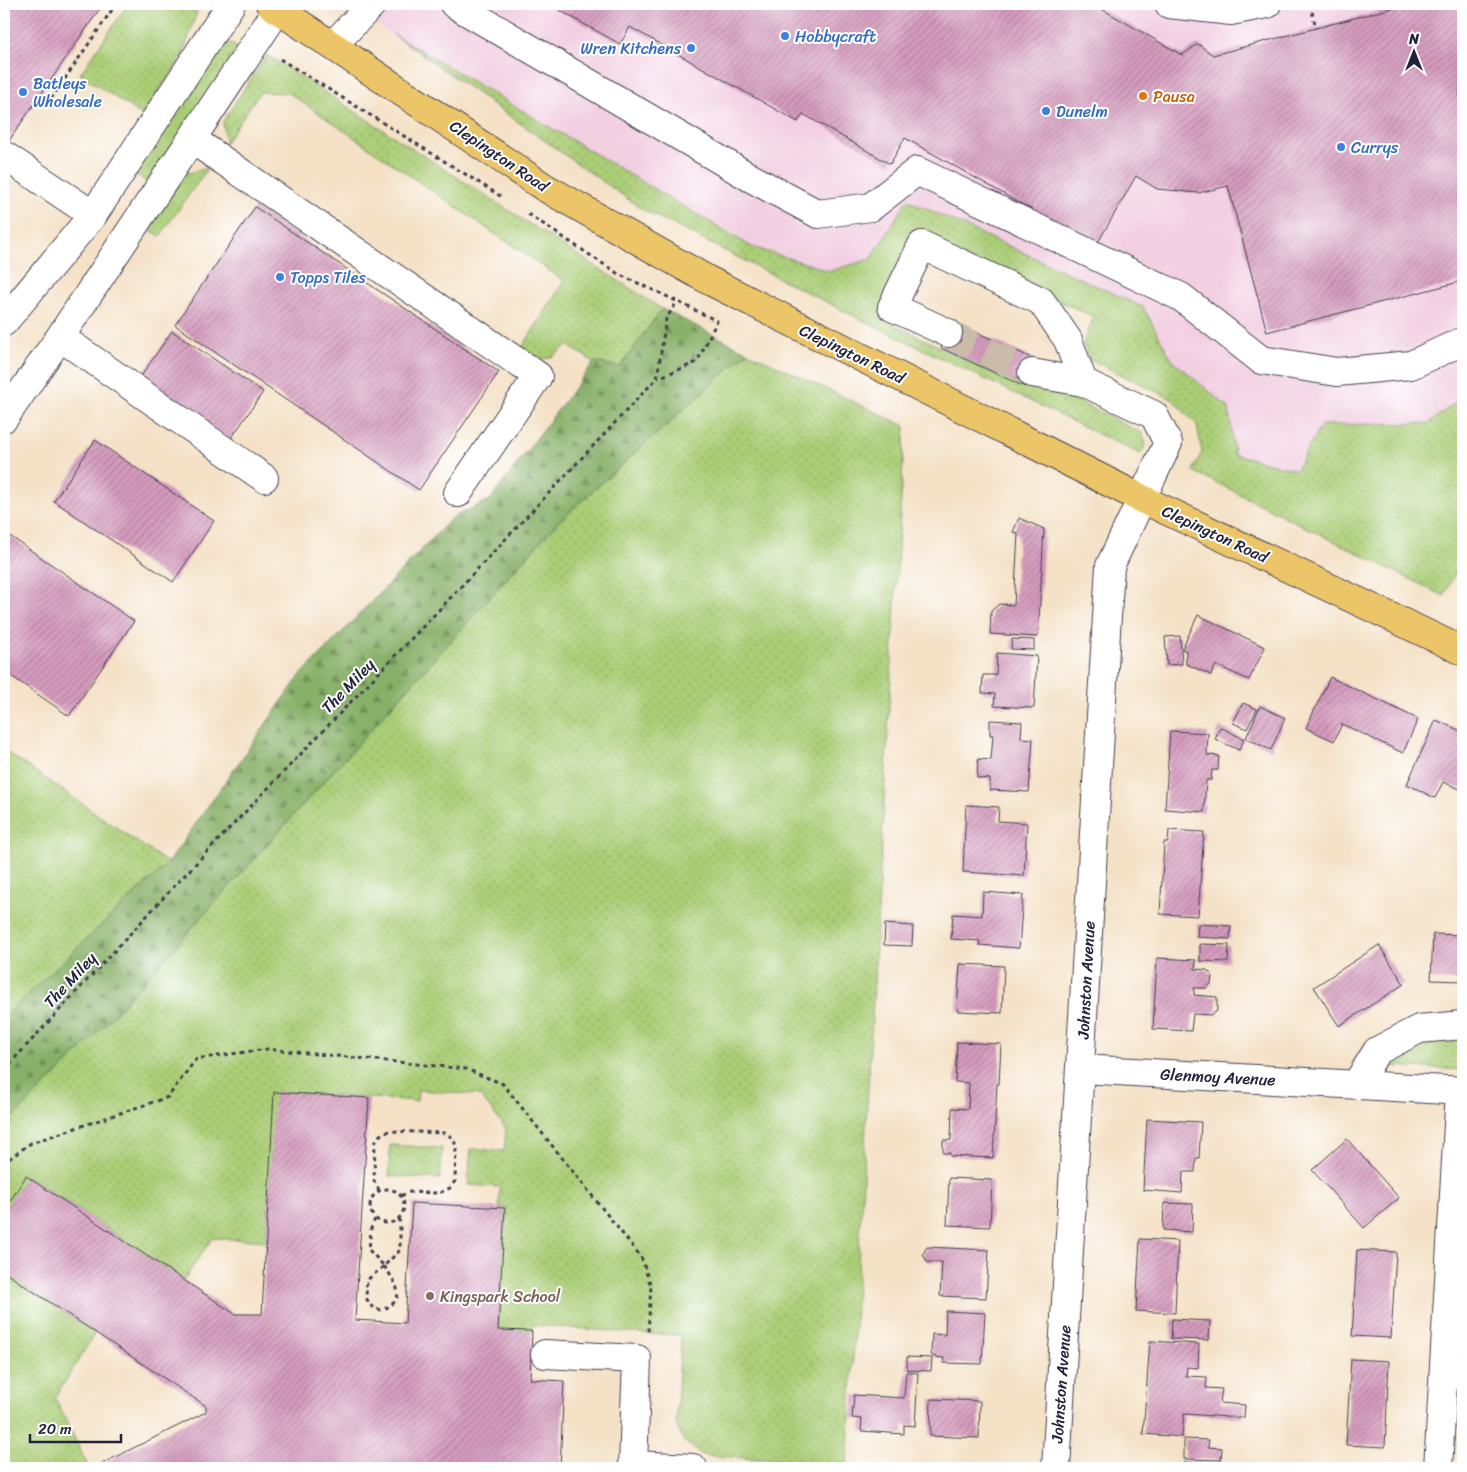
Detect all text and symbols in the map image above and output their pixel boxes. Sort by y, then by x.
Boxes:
place label: Hobbycraft [795,22,877,51]
text: N [1408,27,1419,52]
north arrow [1390,28,1440,78]
marker: Hobbycraft [779,30,791,42]
place label: Wren Kitchens [580,34,682,63]
marker: Wren Kitchens [685,42,697,54]
place label: Batleys Wholesale [33,69,102,116]
place label: Pausa [1153,82,1195,111]
marker: Batleys Wholesale [17,86,29,98]
marker: Pausa [1137,90,1149,102]
place label: Dunelm [1056,97,1108,126]
marker: Dunelm [1040,105,1052,117]
street label: Clepington Road [443,112,556,201]
place label: Currys [1351,133,1399,162]
marker: Currys [1335,141,1347,153]
place label: Topps Tiles [290,263,366,292]
marker: Topps Tiles [274,271,286,283]
street label: Clepington Road [794,316,911,393]
street label: Clepington Road [1157,497,1274,572]
street label: The Miley [314,651,383,721]
street label: Johnston Avenue [1068,920,1104,1041]
street label: The Miley [36,945,104,1015]
street label: Glenmoy Avenue [1160,1059,1276,1095]
place label: Kingspark School [440,1282,561,1311]
marker: Kingspark School [424,1290,436,1302]
street label: Johnston Avenue [1042,1324,1080,1445]
scale bar [30,1412,121,1444]
text: 20 m [38,1416,72,1442]

